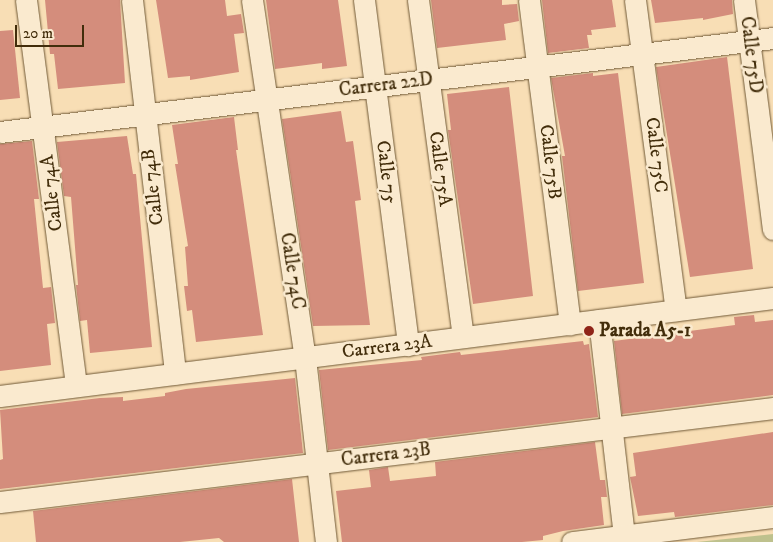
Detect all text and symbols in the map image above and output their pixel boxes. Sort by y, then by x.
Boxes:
scale bar [18,15,86,47]
street label: Calle 75D [735,15,767,95]
text: 20 m [23,24,53,43]
street label: Carrera 22D [338,68,434,102]
street label: Calle 75C [640,116,672,194]
street label: Calle 75B [534,123,566,201]
street label: Calle 75A [423,130,457,208]
street label: Calle 75 [371,139,401,205]
street label: Calle 74B [137,148,169,226]
street label: Calle 74A [36,154,68,232]
street label: Calle 74C [275,231,309,311]
place label: Parada A5-1 [599,320,691,342]
marker: Parada A5-1 [583,325,595,337]
street label: Carrera 23A [341,330,433,364]
street label: Carrera 23B [340,438,432,472]

